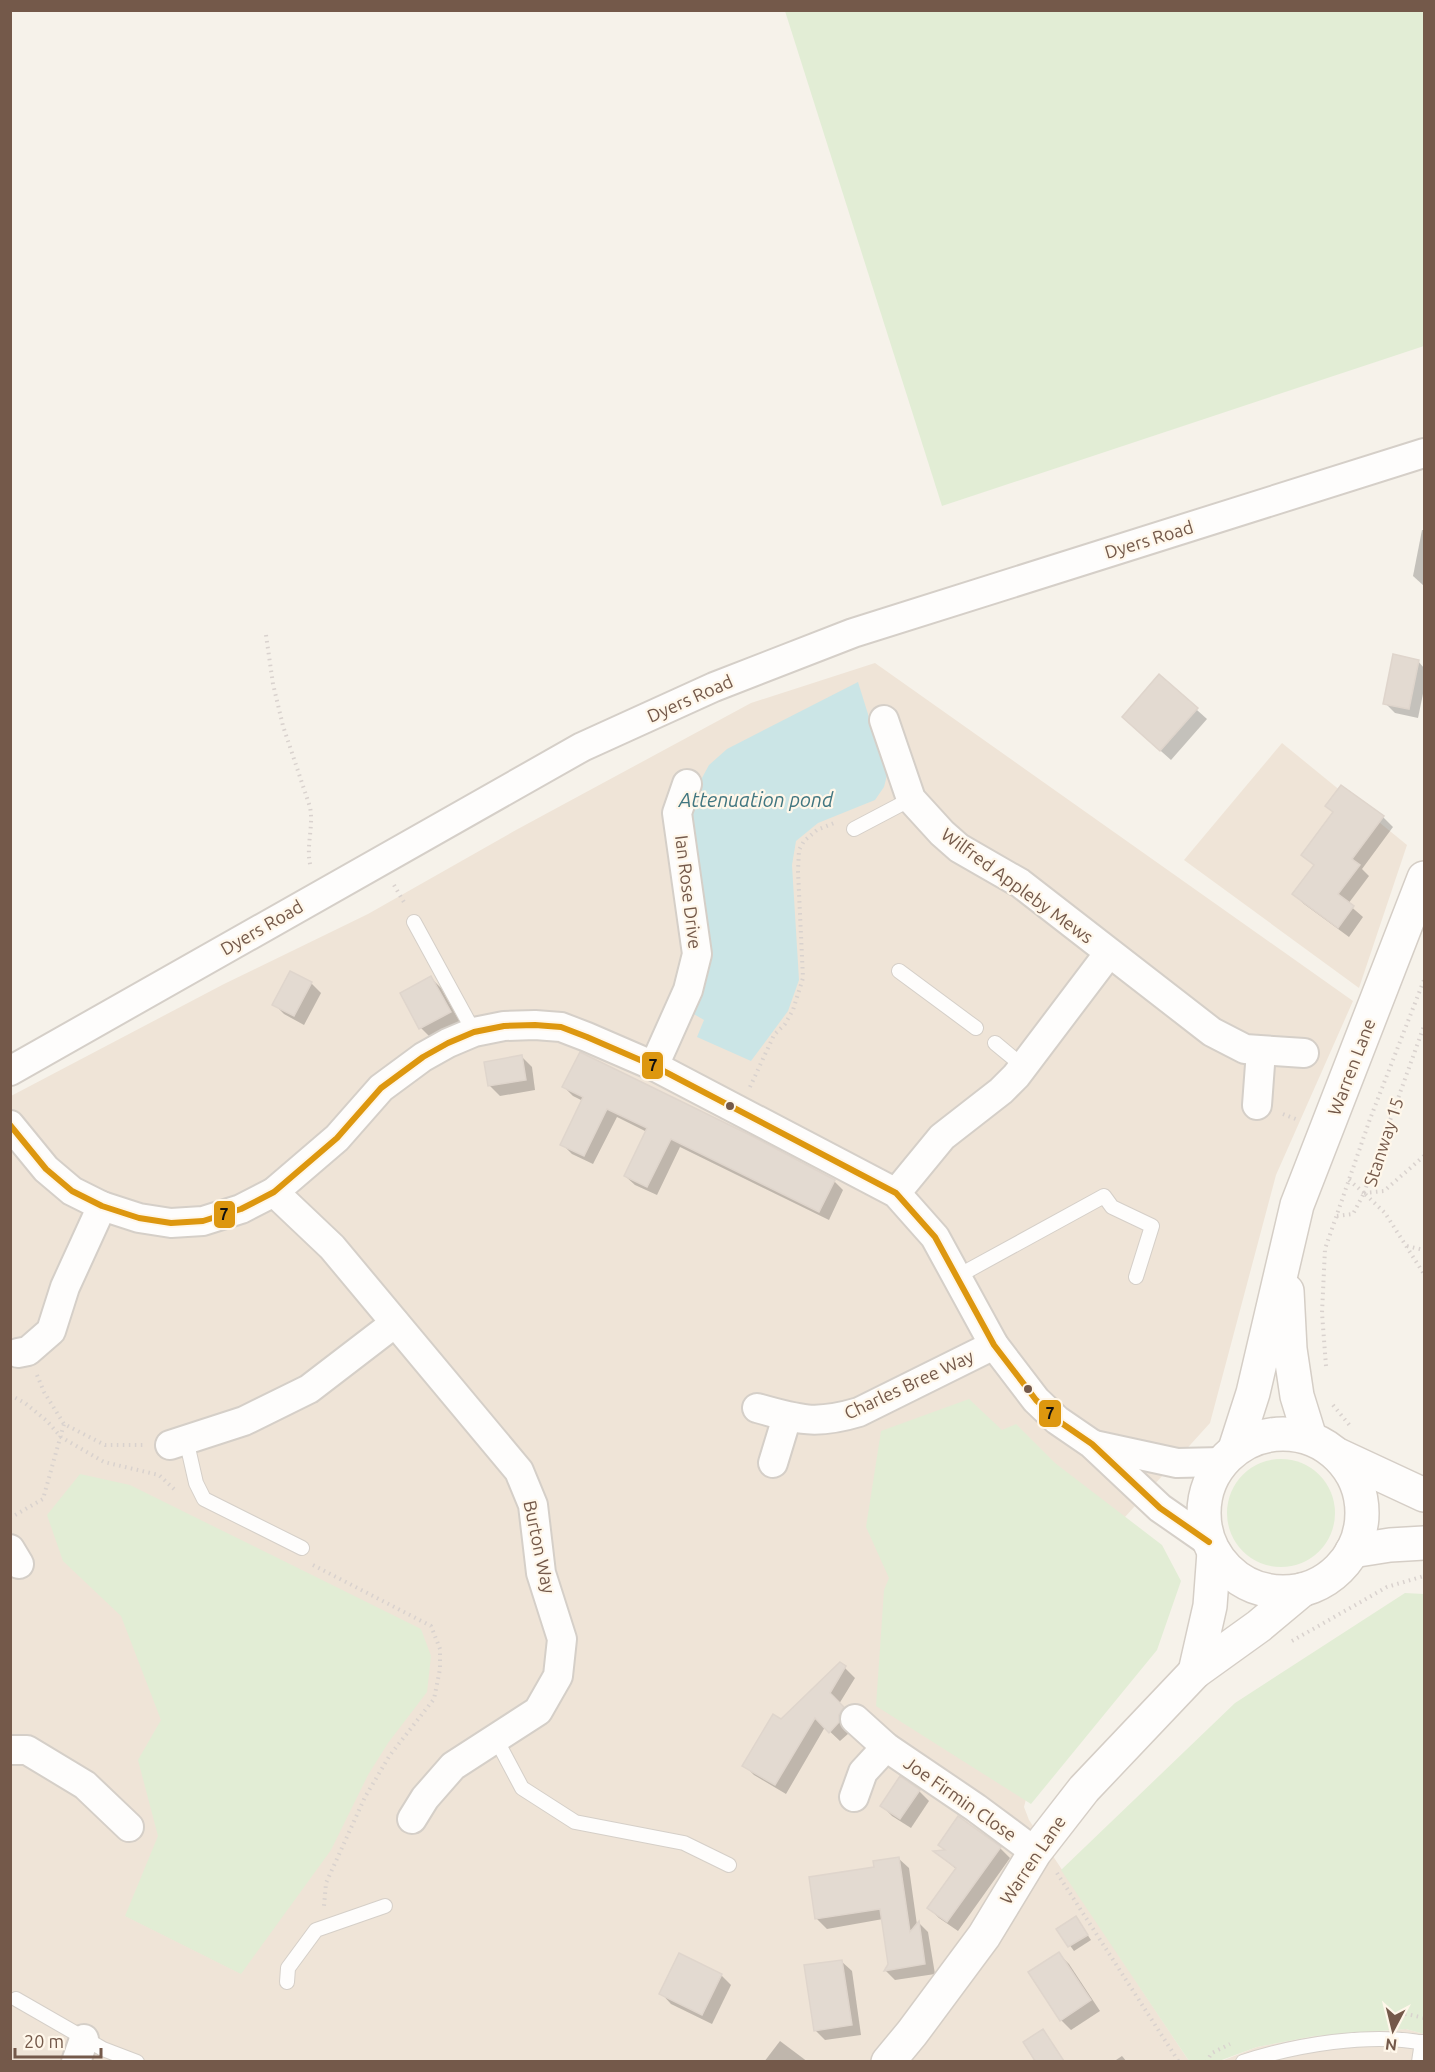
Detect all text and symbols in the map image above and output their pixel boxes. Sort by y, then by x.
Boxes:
street label: Dyers Road [1102,516,1195,562]
street label: Dyers Road [644,670,735,726]
water label: Attenuation pond [678,788,834,811]
street label: Wilfred Appleby Mews [938,823,1097,947]
street label: Ian Rose Drive [672,834,706,950]
street label: Dyers Road [217,896,306,959]
street label: Warren Lane [1323,1015,1379,1118]
line badge: 7 [641,1051,664,1080]
text: 7 [648,1056,658,1074]
street label: Stanway 15 [1359,1095,1407,1189]
unlabelled marker [724,1100,736,1112]
line badge: 7 [213,1200,236,1229]
text: 7 [219,1205,229,1223]
street label: Charles Bree Way [841,1345,977,1423]
unlabelled marker [1022,1383,1034,1395]
line badge: 7 [1038,1399,1062,1428]
text: 7 [1045,1404,1055,1422]
street label: Burton Way [520,1498,560,1595]
street label: Joe Firmin Close [901,1752,1021,1844]
street label: Warren Lane [995,1812,1069,1907]
north arrow [1363,2000,1423,2060]
scale bar [15,2021,100,2059]
text: 20 m [24,2031,64,2051]
text: N [1384,2035,1398,2055]

